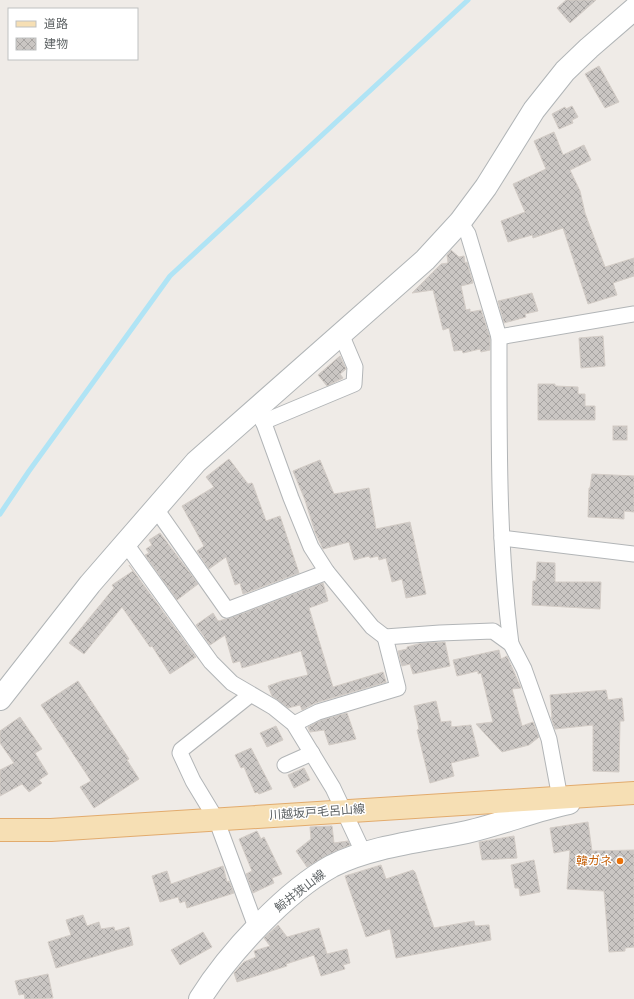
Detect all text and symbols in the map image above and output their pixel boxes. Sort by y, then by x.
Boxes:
legend [8,8,138,60]
text: 道路 [44,16,68,32]
text: 建物 [44,36,68,52]
street label: 川越坂戸毛呂山線 [269,801,365,823]
place label: 韓ガネ [576,853,612,869]
marker: 韓ガネ [615,856,625,866]
street label: 鯨井狭山線 [271,866,329,916]

